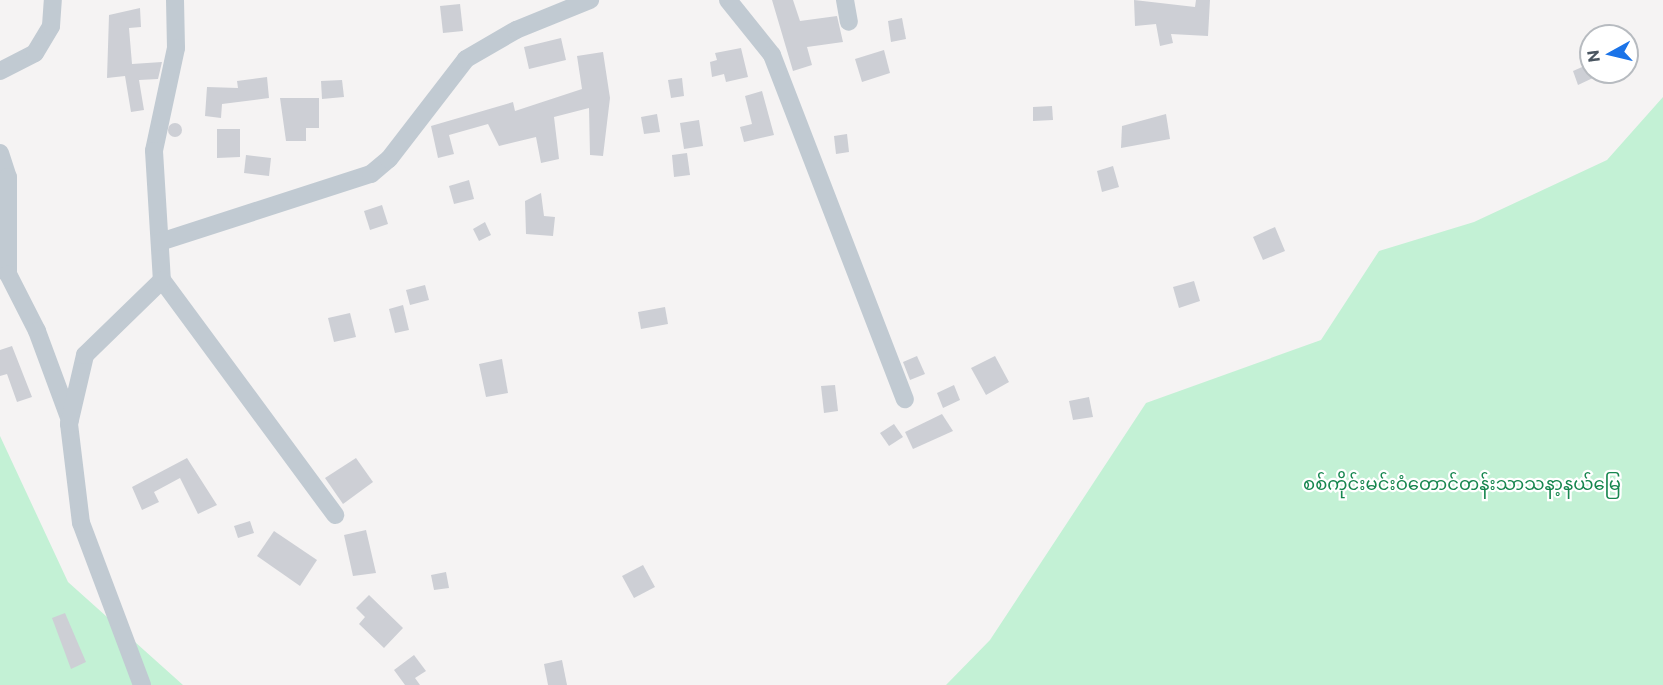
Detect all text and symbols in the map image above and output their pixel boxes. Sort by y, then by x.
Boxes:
north arrow [1579,24,1639,84]
text: N [1582,49,1603,64]
park label: စစ်ကိုင်းမင်းဝံတောင်တန်းသာသနာ့နယ်မြေ [1303,472,1621,494]

